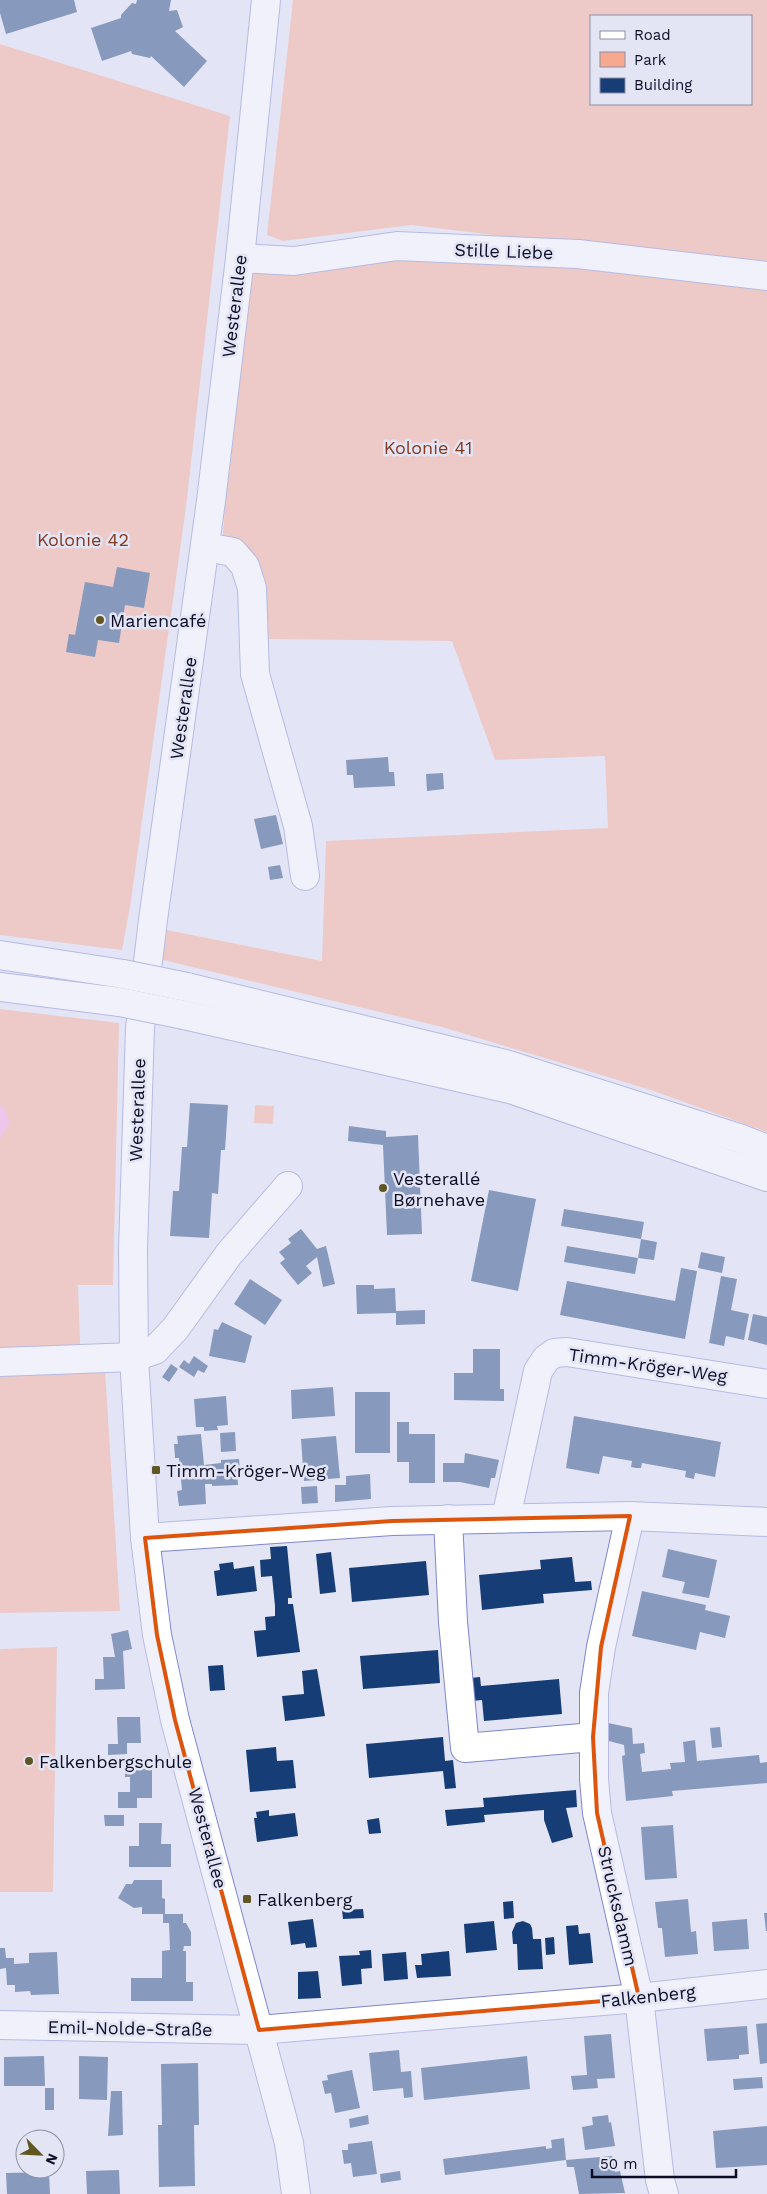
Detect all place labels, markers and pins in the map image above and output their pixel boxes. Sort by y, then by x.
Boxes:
place label: Mariencafé [110,610,207,631]
marker: Mariencafé [94,614,106,626]
place label: Vesterallé Børnehave [393,1168,485,1210]
marker: Vesterallé Børnehave [377,1182,389,1194]
place label: Timm-Kröger-Weg [166,1460,326,1481]
marker: Timm-Kröger-Weg [150,1464,162,1476]
place label: Falkenbergschule [39,1751,192,1772]
marker: Falkenbergschule [23,1755,35,1767]
place label: Falkenberg [257,1889,353,1910]
marker: Falkenberg [241,1893,253,1905]

